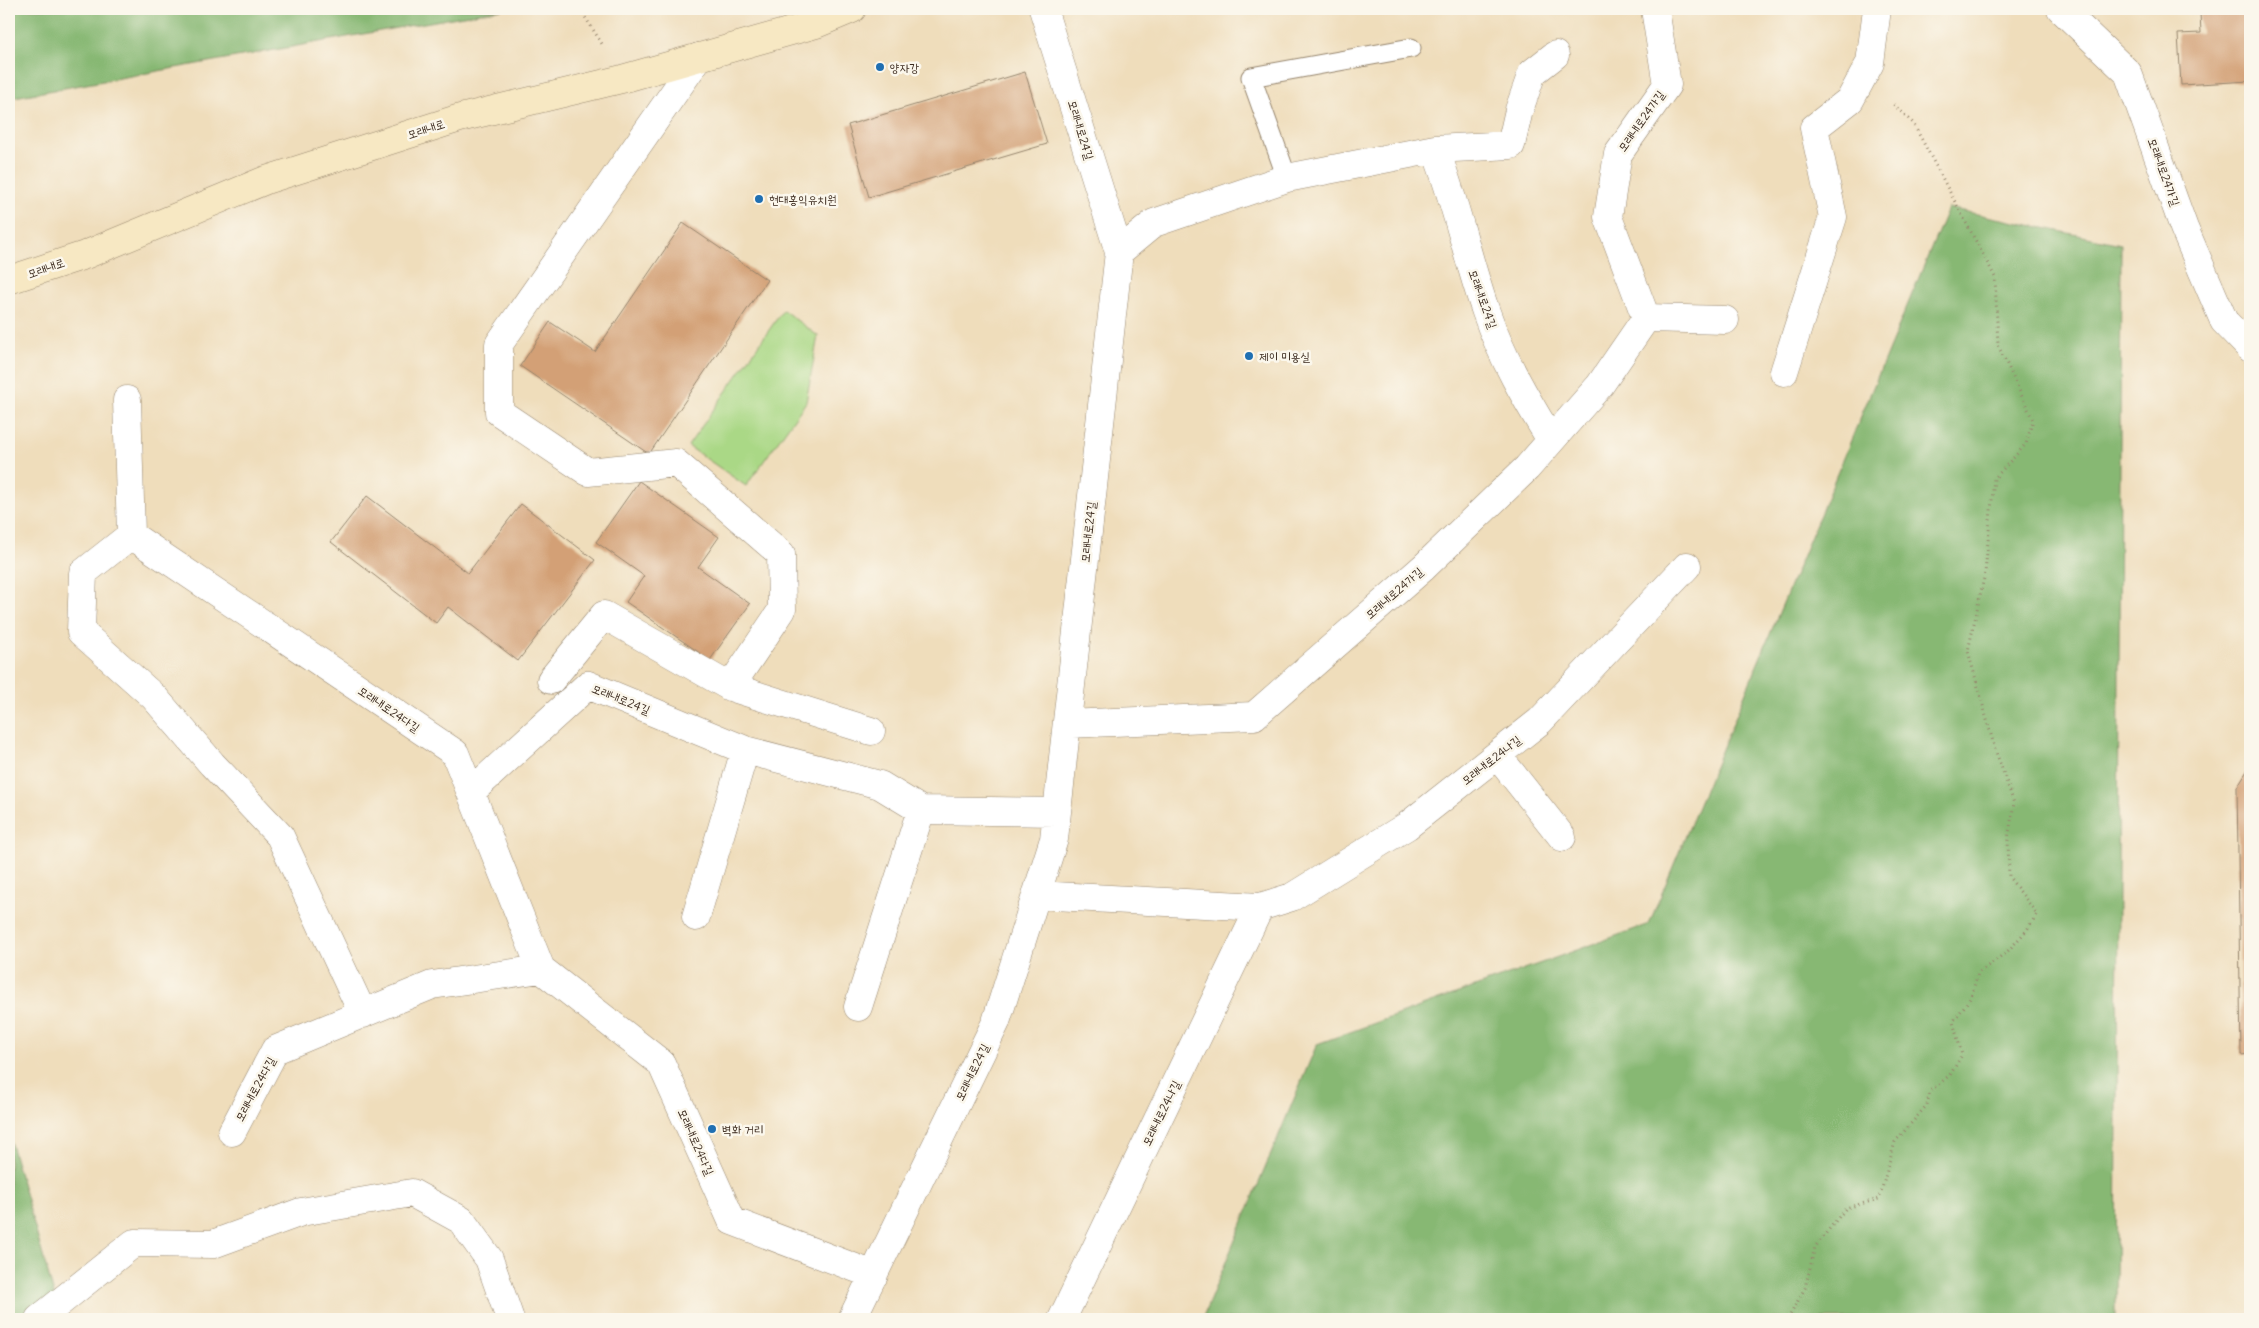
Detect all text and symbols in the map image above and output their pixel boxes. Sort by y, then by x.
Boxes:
place label: 양자강 [890,60,919,75]
marker: 양자강 [874,61,886,73]
street label: 모래내로24가길 [1614,87,1668,154]
street label: 모래내로24길 [1065,98,1097,162]
street label: 모래내로 [405,116,447,142]
street label: 모래내로24가길 [2145,136,2183,208]
place label: 현대홍익유치원 [769,192,837,207]
marker: 현대홍익유치원 [753,193,765,205]
street label: 모래내로 [25,255,67,281]
street label: 모래내로24길 [1465,267,1501,331]
place label: 제이 미용실 [1259,349,1310,364]
marker: 제이 미용실 [1243,350,1255,362]
street label: 모래내로24길 [1077,500,1099,563]
street label: 모래내로24가길 [1362,564,1426,622]
street label: 모래내로24길 [590,681,653,718]
street label: 모래내로24다길 [355,683,423,735]
street label: 모래내로24나길 [1458,732,1524,788]
street label: 모래내로24길 [952,1041,992,1103]
street label: 모래내로24다길 [232,1054,279,1124]
street label: 모래내로24나길 [1139,1077,1184,1148]
street label: 모래내로24다길 [675,1106,717,1178]
place label: 벽화 거리 [722,1122,763,1137]
marker: 벽화 거리 [706,1123,718,1135]

